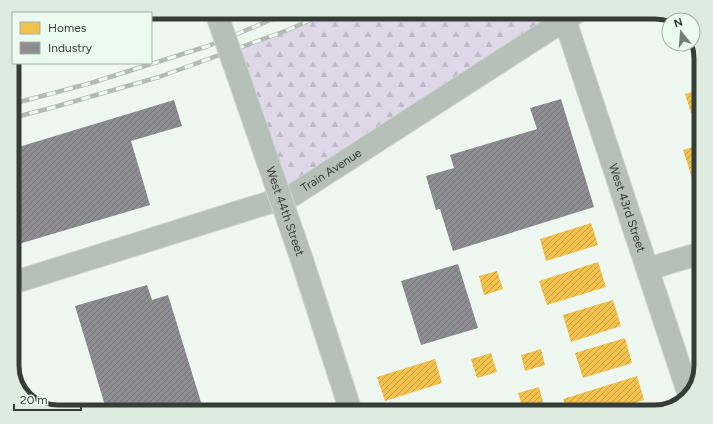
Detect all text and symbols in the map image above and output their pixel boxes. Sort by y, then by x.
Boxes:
legend [12,12,152,64]
north arrow [661,12,701,52]
text: N [672,15,684,30]
text: Homes [48,21,87,35]
text: Industry [48,41,93,55]
street label: Train Avenue [298,145,365,195]
street label: West 43rd Street [606,162,648,254]
street label: West 44th Street [263,165,307,258]
scale bar [14,386,81,412]
text: 20 m [20,393,48,407]

